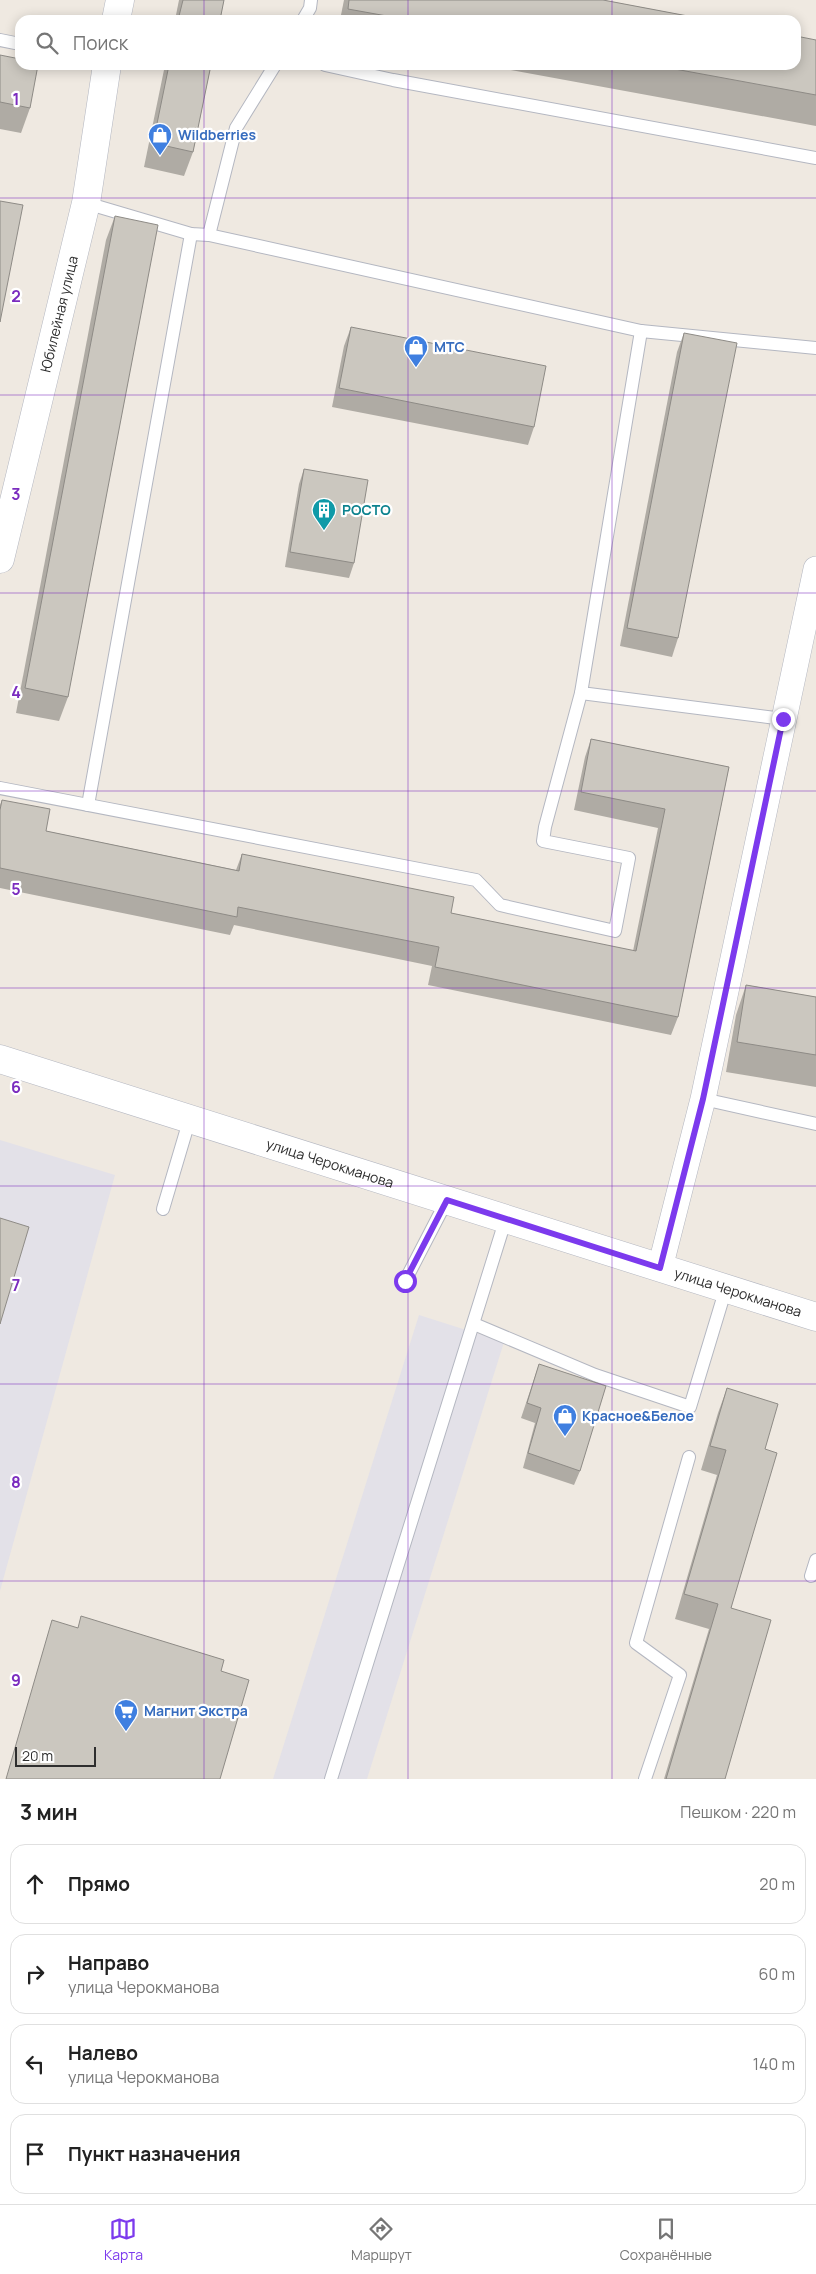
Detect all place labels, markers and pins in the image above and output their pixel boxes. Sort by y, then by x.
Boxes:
shop icon: Wildberries [147,122,173,156]
place label: Wildberries [178,125,256,144]
shop icon: МТС [403,334,429,368]
place label: МТС [434,337,465,356]
building icon: РОСТО [311,497,337,531]
place label: РОСТО [342,500,391,519]
shop icon: Красное&Белое [552,1403,578,1437]
place label: Красное&Белое [582,1406,694,1425]
supermarket icon: Магнит Экстра [113,1698,139,1732]
place label: Магнит Экстра [144,1701,248,1720]

